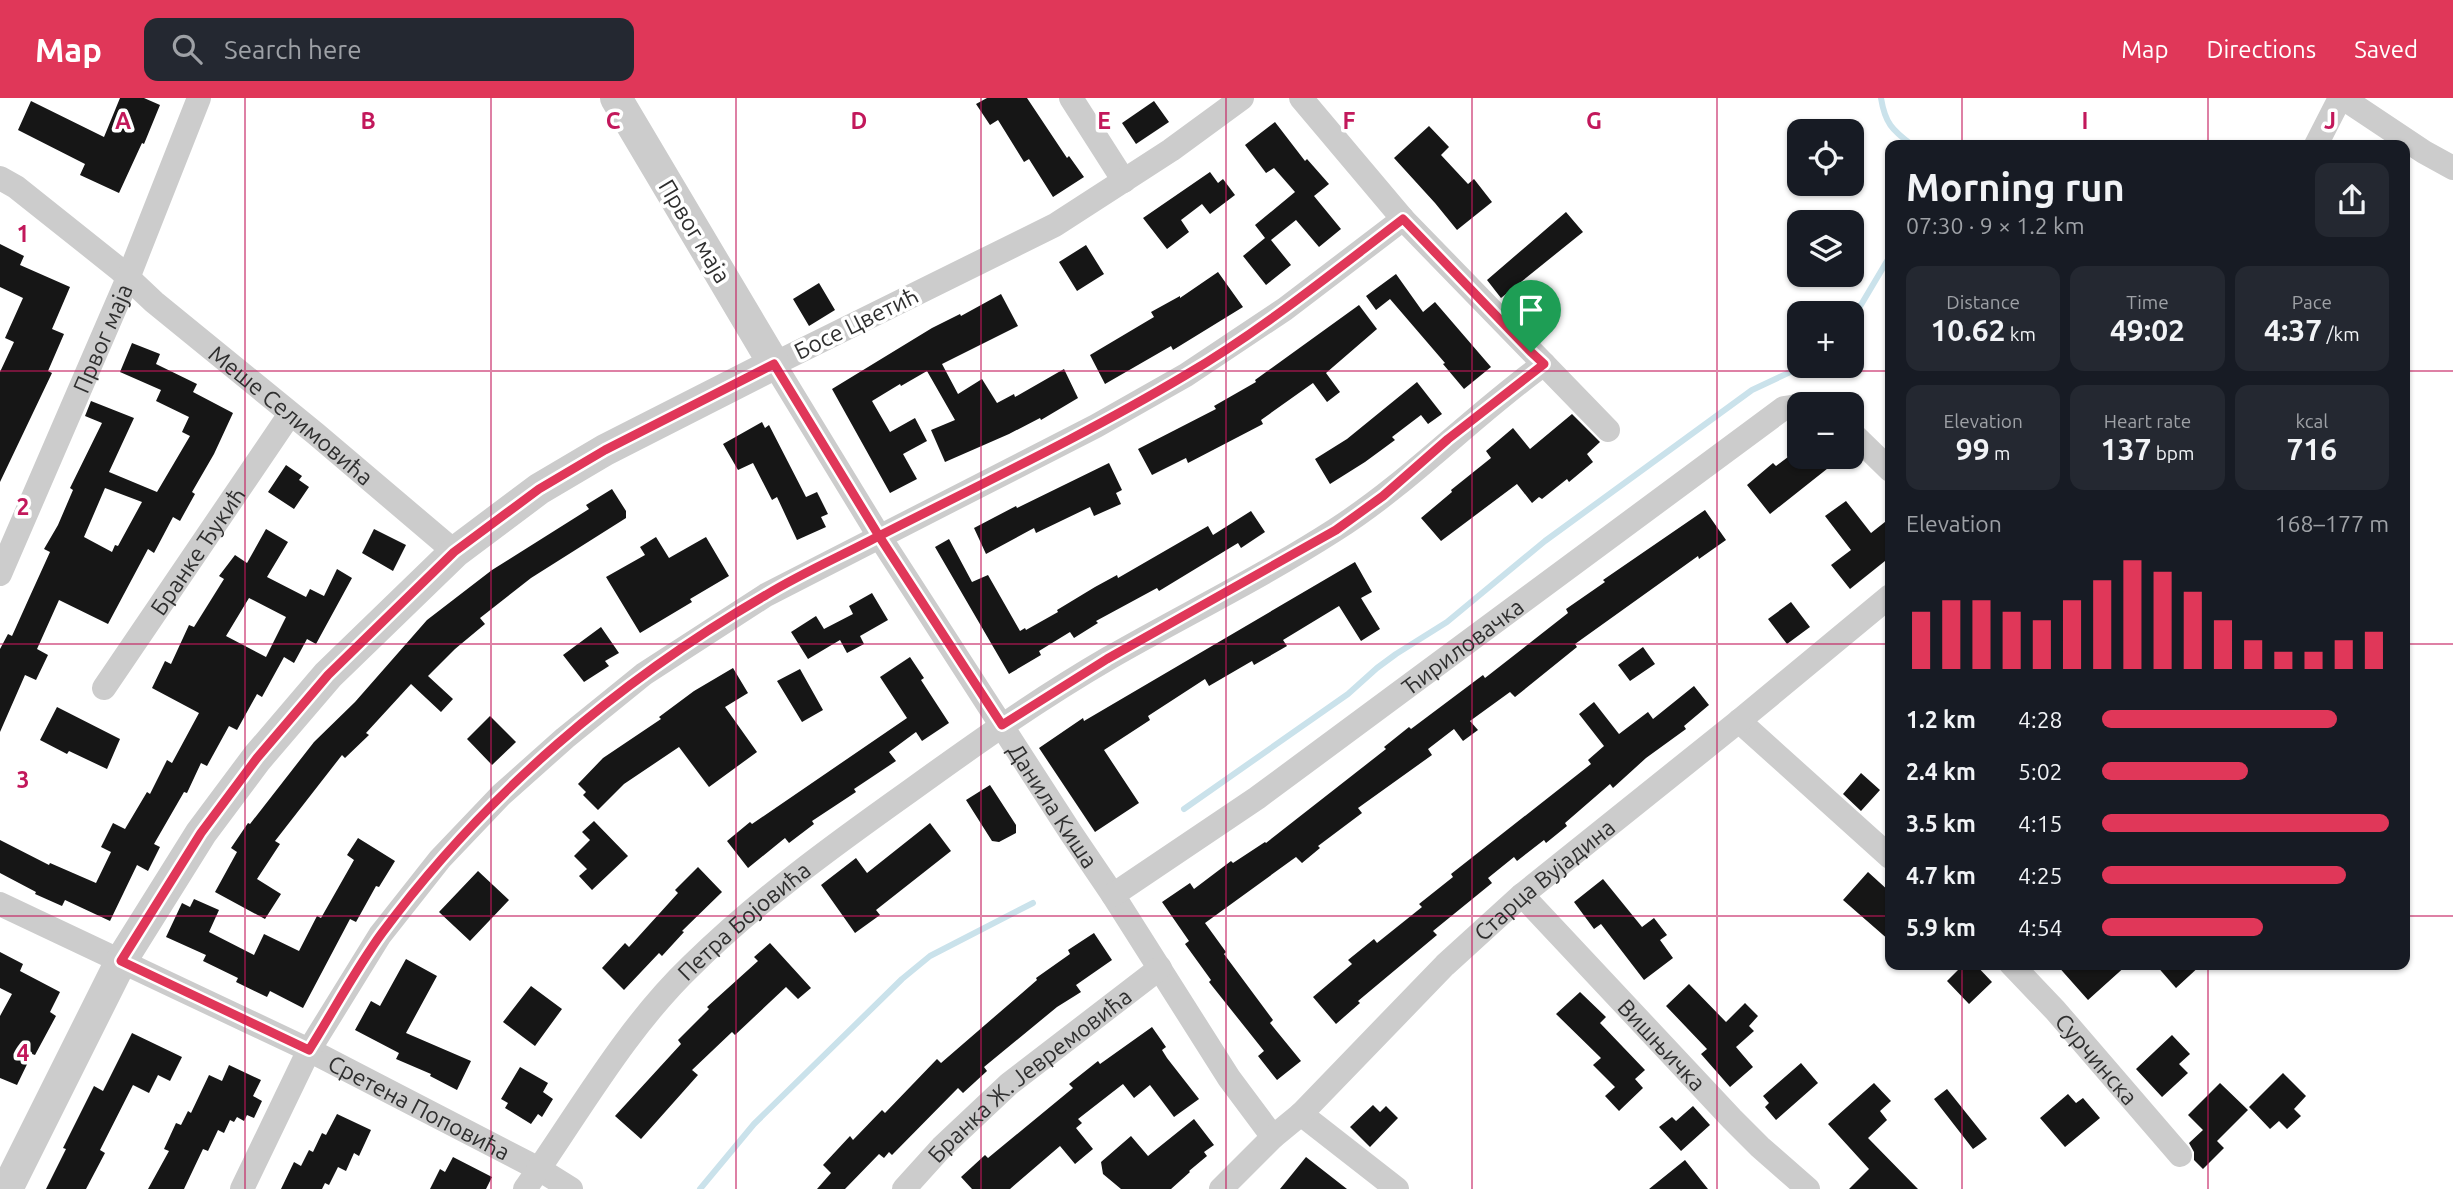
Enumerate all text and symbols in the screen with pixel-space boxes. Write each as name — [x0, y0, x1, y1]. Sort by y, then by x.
search box — [144, 18, 634, 81]
icon: search — [168, 30, 206, 68]
text: Map — [35, 31, 102, 68]
text: Search here — [224, 35, 362, 64]
text: Map — [2121, 36, 2168, 63]
text: Directions — [2206, 36, 2316, 63]
text: Saved — [2354, 36, 2418, 63]
text: A — [115, 108, 131, 133]
text: B — [360, 108, 376, 133]
text: C — [606, 108, 621, 133]
text: D — [851, 108, 867, 133]
text: E — [1097, 108, 1111, 133]
text: F — [1343, 108, 1356, 133]
text: G — [1586, 108, 1602, 133]
text: I — [2082, 108, 2088, 133]
text: J — [2324, 108, 2336, 133]
map controls — [1787, 119, 1864, 469]
button: locate — [1787, 119, 1864, 196]
button: share — [2315, 163, 2389, 237]
text: Morning run — [1906, 166, 2125, 208]
street label: Првог маја — [654, 175, 736, 287]
button: layers — [1787, 210, 1864, 287]
text: 07:30 · 9 × 1.2 km — [1906, 213, 2085, 238]
text: 1 — [17, 221, 29, 246]
street label: Првог маја — [67, 280, 137, 396]
pin — [1501, 280, 1561, 352]
street label: Босе Цветић — [790, 282, 922, 364]
icon: arrive — [1512, 291, 1550, 329]
text: Distance — [1946, 291, 2020, 313]
text: Time — [2126, 291, 2169, 313]
text: Pace — [2292, 291, 2332, 313]
button: + — [1787, 301, 1864, 378]
text: 10.62 — [1930, 313, 2006, 347]
text: 49:02 — [2110, 313, 2185, 347]
text: 4:37 — [2264, 313, 2322, 347]
text: km — [2006, 323, 2036, 345]
text: /km — [2322, 323, 2360, 345]
street label: Меше Селимовића — [205, 340, 378, 490]
button: − — [1787, 392, 1864, 469]
text: Elevation — [1944, 410, 2023, 432]
text: Heart rate — [2104, 410, 2191, 432]
text: kcal — [2295, 410, 2328, 432]
text: 99 — [1956, 432, 1990, 466]
text: 137 — [2101, 432, 2151, 466]
text: 716 — [2286, 432, 2337, 466]
text: m — [1990, 442, 2010, 464]
text: bpm — [2151, 442, 2194, 464]
street label: Бранке Ђукић — [145, 482, 249, 619]
text: 2 — [17, 494, 29, 519]
text: Elevation — [1906, 511, 2002, 536]
text: 168–177 m — [2275, 511, 2389, 536]
street label: Ћириловачка — [1397, 593, 1528, 699]
text: 1.2 km — [1906, 707, 1976, 732]
text: 4:28 — [2018, 707, 2063, 732]
street label: Данила Киша — [1004, 738, 1103, 872]
text: 2.4 km — [1906, 759, 1976, 784]
text: 5:02 — [2018, 759, 2063, 784]
text: 3 — [17, 767, 29, 792]
text: 3.5 km — [1906, 811, 1976, 836]
text: 4:15 — [2018, 811, 2063, 836]
street label: Старца Вујадина — [1469, 814, 1619, 945]
street label: Петра Бојовића — [672, 856, 815, 985]
text: 4.7 km — [1906, 863, 1976, 888]
text: 4:25 — [2018, 863, 2063, 888]
text: 5.9 km — [1906, 915, 1976, 940]
text: 4:54 — [2018, 915, 2063, 940]
street label: Бранка Ж. Јевремовића — [922, 983, 1136, 1167]
street label: Вишњичка — [1613, 994, 1711, 1095]
street label: Сурчинска — [2051, 1008, 2143, 1109]
text: 4 — [17, 1040, 30, 1065]
street label: Сретена Поповића — [324, 1050, 514, 1164]

